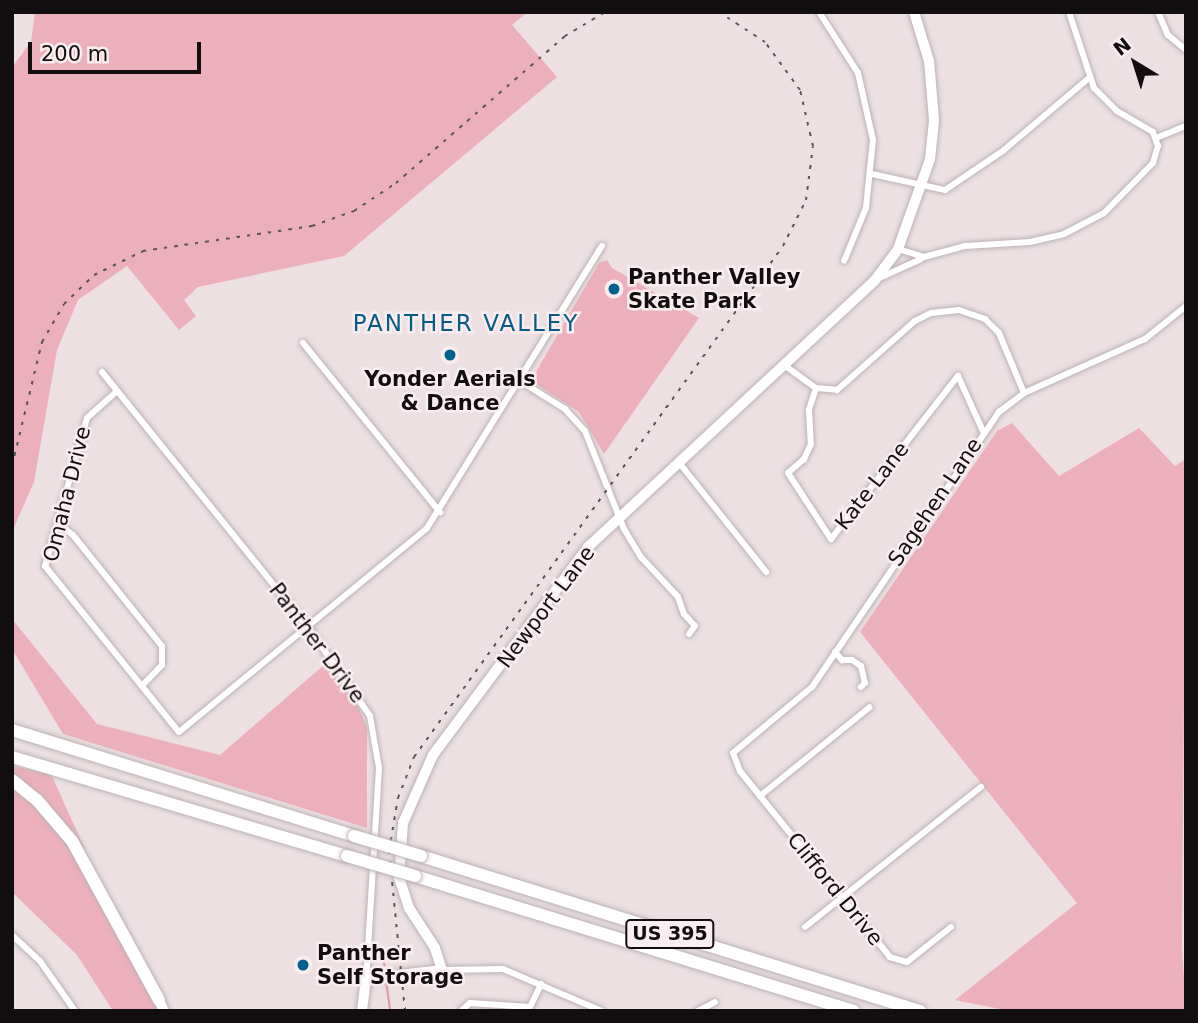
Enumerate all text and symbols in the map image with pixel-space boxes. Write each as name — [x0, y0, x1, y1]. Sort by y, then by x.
scale bar — [32, 28, 205, 72]
north arrow — [1100, 28, 1170, 98]
text: N — [1109, 33, 1135, 60]
text: 200 m — [41, 42, 108, 66]
place label: Panther Valley Skate Park — [628, 264, 800, 314]
marker: Panther Valley Skate Park — [606, 281, 622, 297]
district label: PANTHER VALLEY — [354, 309, 578, 337]
marker: Yonder Aerials & Dance — [442, 347, 458, 363]
place label: Yonder Aerials & Dance — [364, 366, 536, 416]
street label: Omaha Drive — [38, 424, 96, 564]
street label: Sagehen Lane — [883, 433, 987, 571]
street label: Kate Lane — [830, 437, 914, 535]
street label: Newport Lane — [492, 541, 600, 673]
street label: Panther Drive — [264, 578, 370, 708]
street label: Clifford Drive — [782, 827, 888, 951]
road number: US 395 — [624, 918, 716, 950]
place label: Panther Self Storage — [317, 940, 463, 990]
marker: Panther Self Storage — [295, 957, 311, 973]

